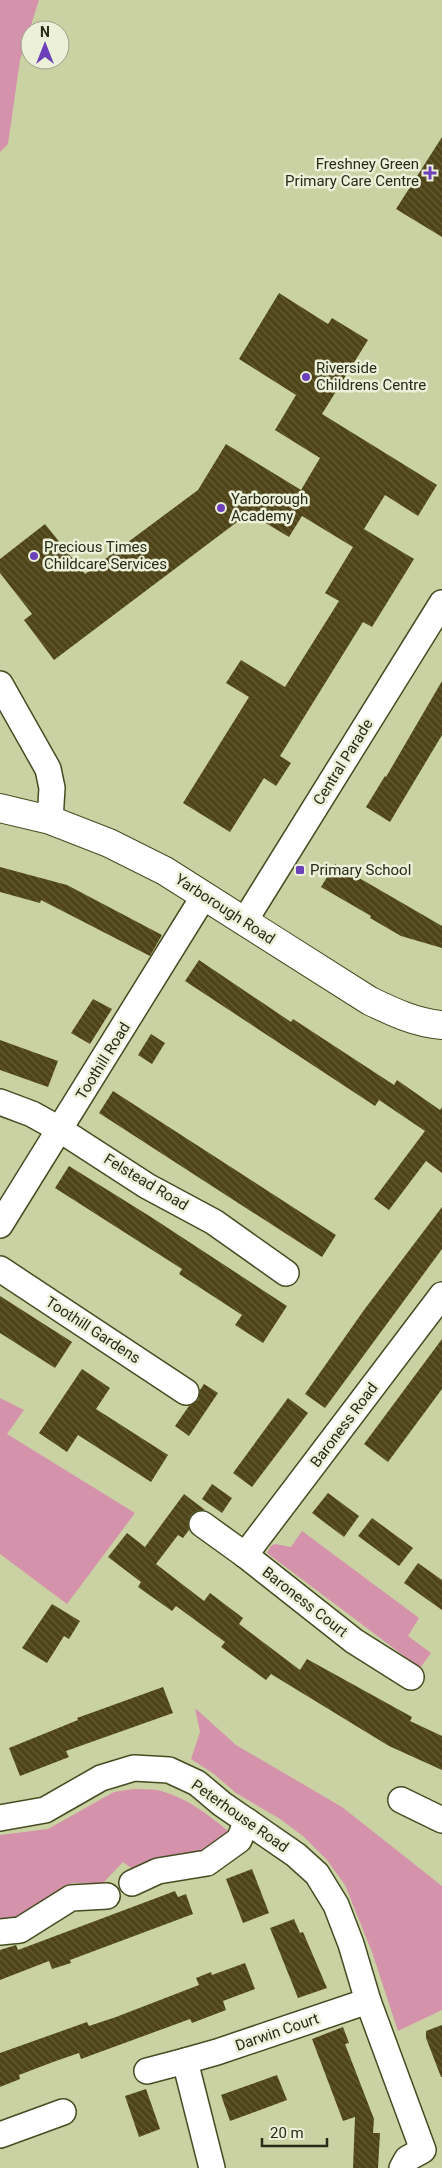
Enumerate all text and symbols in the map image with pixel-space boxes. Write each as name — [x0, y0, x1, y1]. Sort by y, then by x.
north arrow — [20, 20, 70, 70]
text: N — [40, 24, 50, 40]
place label: Freshney Green Primary Care Centre — [285, 155, 419, 190]
marker: Freshney Green Primary Care Centre — [423, 166, 437, 180]
place label: Riverside Childrens Centre — [316, 359, 426, 394]
marker: Riverside Childrens Centre — [300, 371, 312, 383]
place label: Yarborough Academy — [231, 490, 308, 525]
marker: Yarborough Academy — [215, 502, 227, 514]
place label: Precious Times Childcare Services — [44, 538, 167, 573]
marker: Precious Times Childcare Services — [28, 550, 40, 562]
street label: Central Parade — [309, 716, 377, 808]
place label: Primary School — [310, 861, 411, 879]
marker: Primary School — [294, 864, 306, 876]
street label: Yarborough Road — [172, 870, 278, 948]
street label: Toothill Road — [72, 1019, 134, 1103]
street label: Felstead Road — [101, 1150, 191, 1214]
street label: Toothill Gardens — [42, 1293, 144, 1367]
street label: Baroness Road — [306, 1379, 382, 1471]
street label: Baroness Court — [259, 1563, 351, 1641]
street label: Peterhouse Road — [188, 1776, 292, 1856]
street label: Darwin Court — [233, 2009, 321, 2055]
scale bar — [262, 2116, 327, 2148]
text: 20 m — [270, 2124, 304, 2142]

